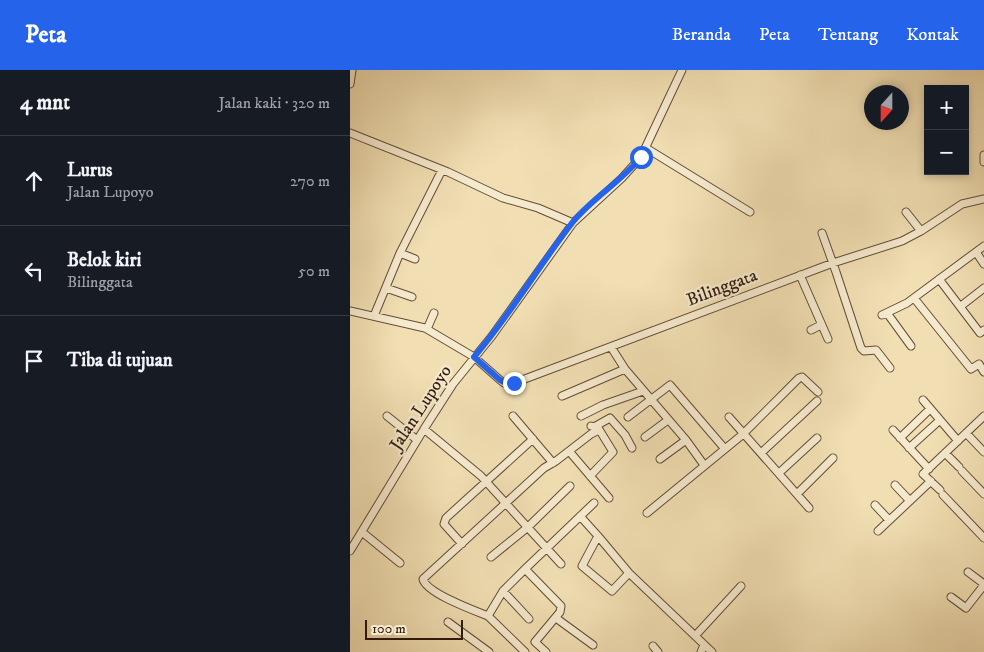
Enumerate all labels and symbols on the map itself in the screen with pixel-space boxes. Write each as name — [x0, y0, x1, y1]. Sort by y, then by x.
north arrow — [864, 85, 909, 130]
route start — [630, 146, 653, 169]
street label: Bilinggata — [684, 264, 761, 312]
street label: Jalan Lupoyo — [384, 361, 457, 457]
route end — [503, 372, 526, 395]
scale bar — [365, 617, 462, 640]

